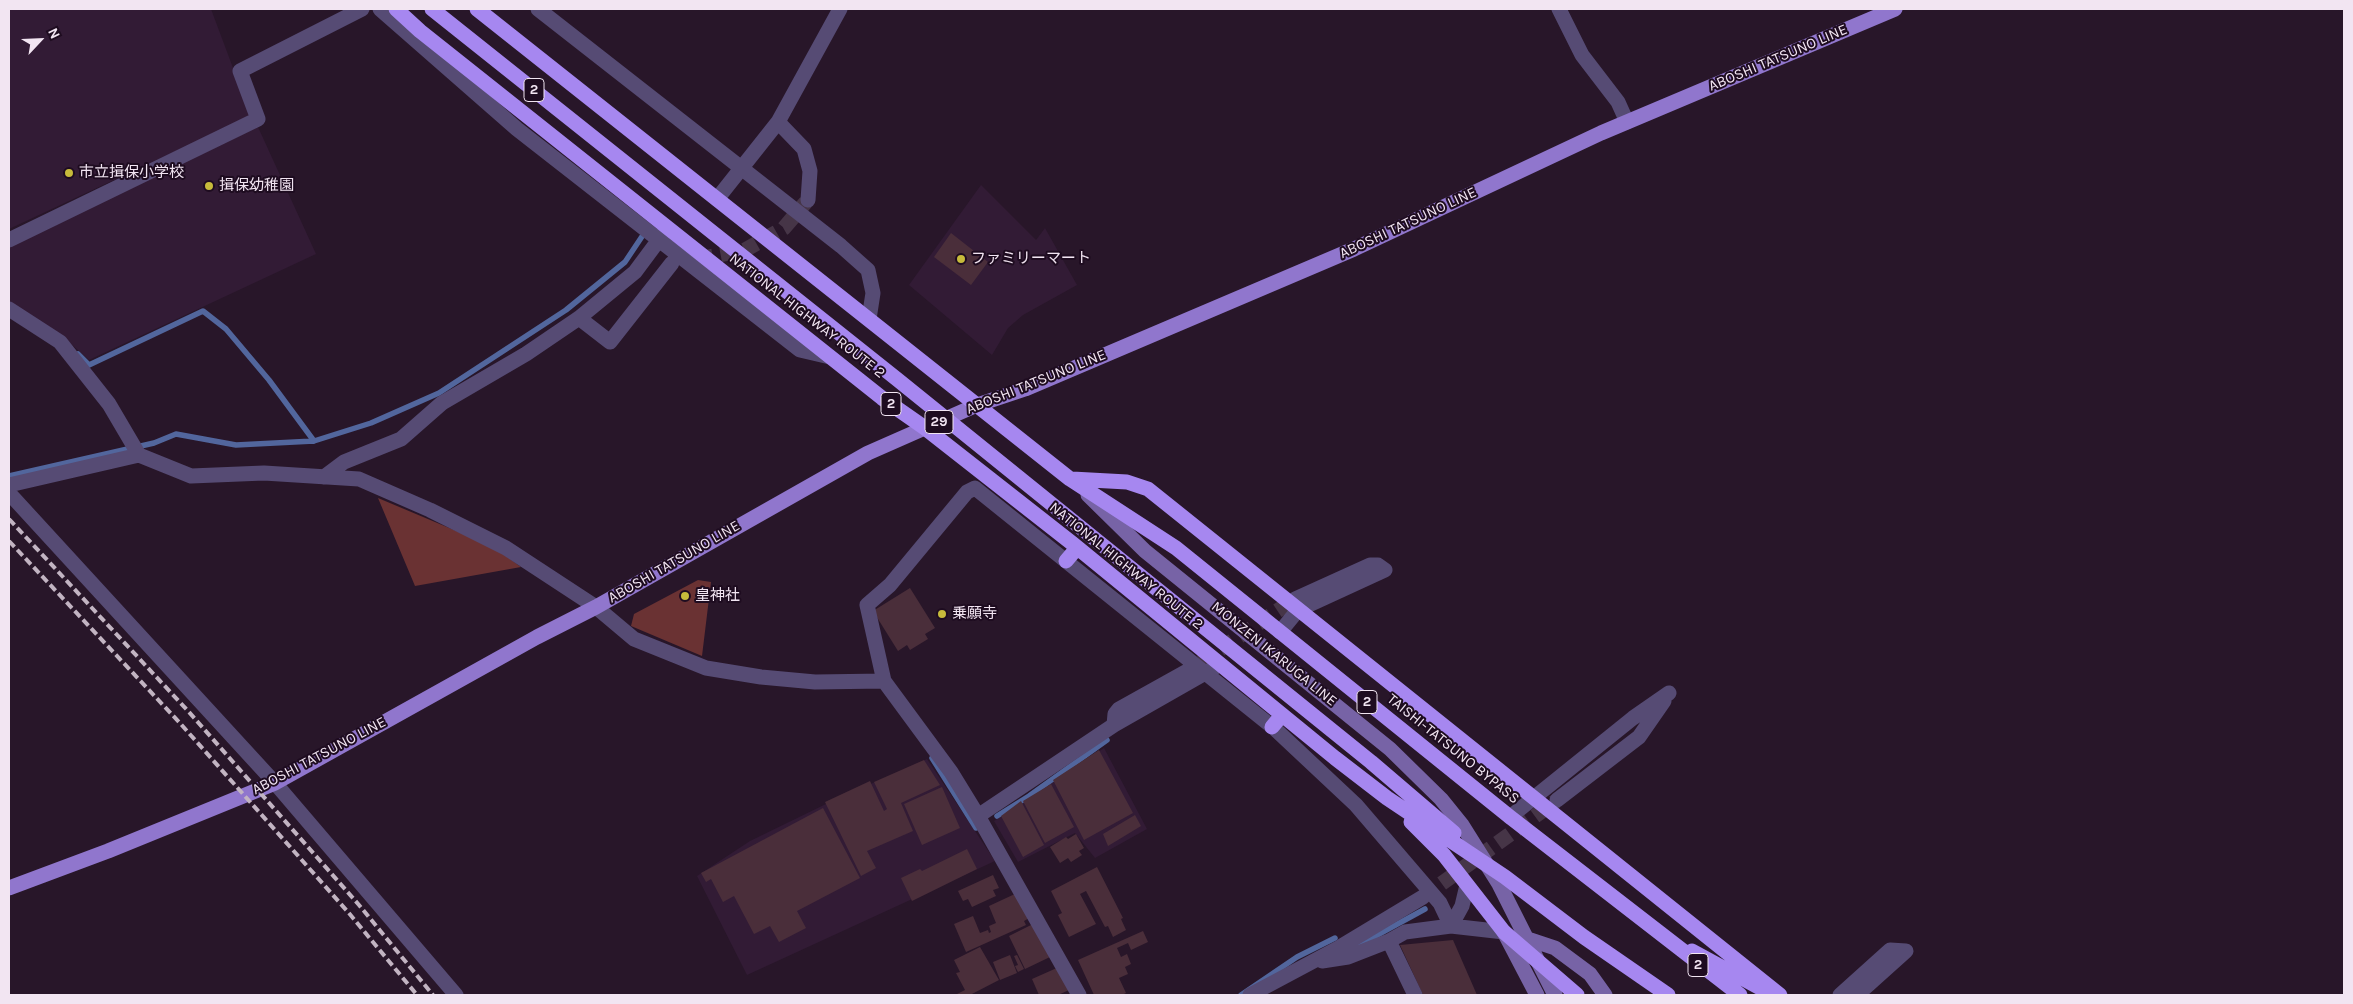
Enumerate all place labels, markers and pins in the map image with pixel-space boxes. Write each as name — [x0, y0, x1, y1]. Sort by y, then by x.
place label: 市立揖保小学校 — [79, 164, 184, 182]
marker: 市立揖保小学校 — [63, 167, 75, 179]
place label: 揖保幼稚園 — [219, 177, 294, 195]
marker: 揖保幼稚園 — [203, 180, 215, 192]
place label: ファミリーマート — [971, 250, 1091, 268]
marker: ファミリーマート — [955, 253, 967, 265]
place label: 皇神社 — [695, 587, 740, 605]
marker: 皇神社 — [679, 590, 691, 602]
place label: 乗願寺 — [952, 605, 997, 623]
marker: 乗願寺 — [936, 608, 948, 620]

